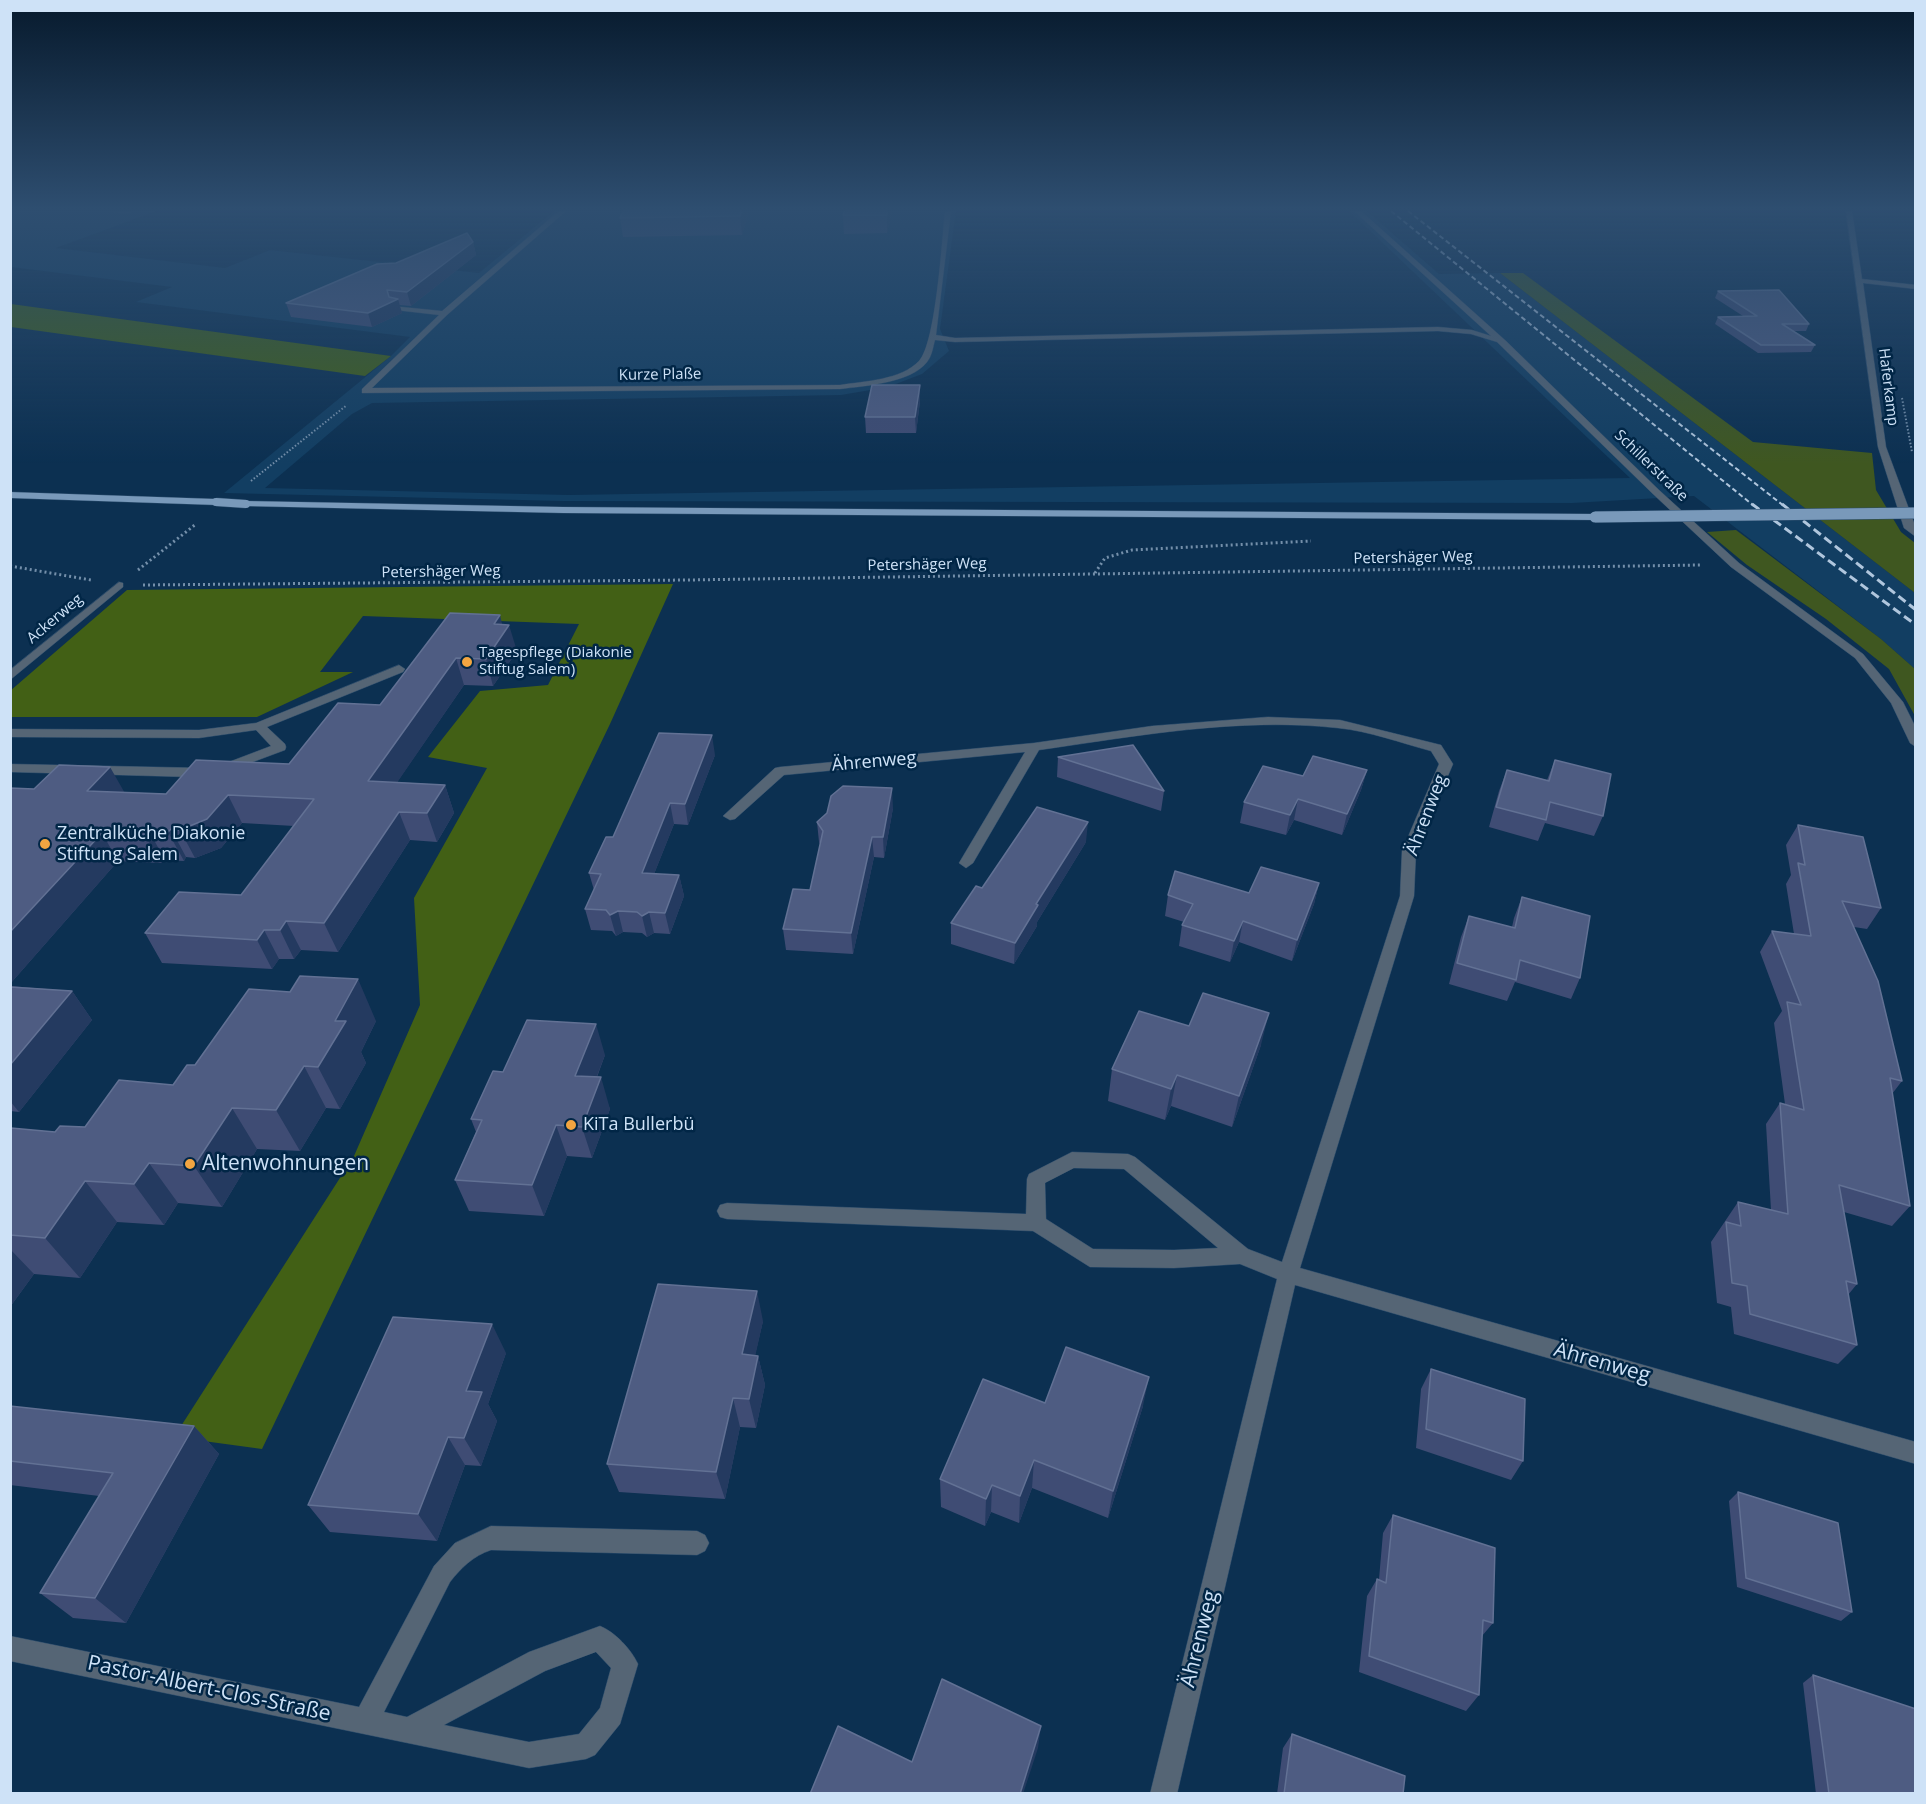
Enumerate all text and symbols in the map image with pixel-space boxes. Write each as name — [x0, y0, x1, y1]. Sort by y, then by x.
street label: Haferkamp — [1874, 347, 1902, 427]
street label: Kurze Plaße — [618, 365, 702, 385]
street label: Schillerstraße — [1610, 426, 1692, 506]
street label: Petershäger Weg — [1353, 548, 1473, 568]
street label: Petershäger Weg — [867, 555, 987, 575]
street label: Petershäger Weg — [381, 562, 501, 582]
street label: Ackerweg — [23, 590, 87, 648]
place label: Tagespflege (Diakonie Stiftug Salem) — [479, 644, 632, 679]
marker: Tagespflege (Diakonie Stiftug Salem) — [460, 655, 474, 669]
street label: Ährenweg — [831, 748, 917, 776]
street label: Ährenweg — [1402, 772, 1452, 858]
place label: Zentralküche Diakonie Stiftung Salem — [57, 823, 245, 866]
marker: Zentralküche Diakonie Stiftung Salem — [38, 837, 52, 851]
place label: KiTa Bullerbü — [583, 1114, 694, 1136]
marker: KiTa Bullerbü — [564, 1118, 578, 1132]
place label: Altenwohnungen — [202, 1151, 369, 1177]
marker: Altenwohnungen — [183, 1157, 197, 1171]
street label: Ährenweg — [1551, 1337, 1653, 1389]
street label: Ährenweg — [1176, 1588, 1224, 1690]
street label: Pastor-Albert-Clos-Straße — [85, 1651, 333, 1727]

